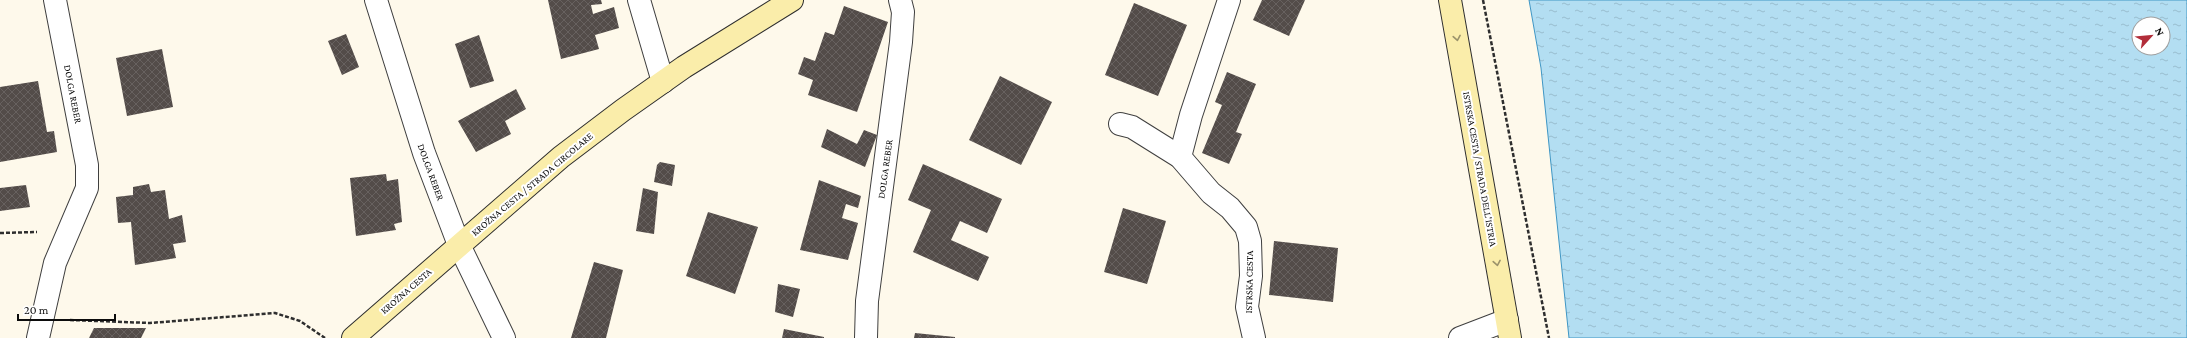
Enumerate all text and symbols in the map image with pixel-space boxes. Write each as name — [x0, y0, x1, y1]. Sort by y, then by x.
north arrow — [2131, 16, 2171, 56]
text: N — [2153, 25, 2167, 38]
one-way arrow — [1452, 35, 1461, 42]
street label: DOLGA REBER — [62, 64, 84, 125]
street label: ISTRSKA CESTA / STRADA DELL'ISTRIA — [1461, 91, 1499, 248]
street label: KROŽNA CESTA / STRADA CIRCOLARE — [469, 130, 595, 238]
street label: DOLGA REBER — [875, 138, 895, 199]
street label: DOLGA REBER — [416, 142, 447, 202]
street label: ISTRSKA CESTA — [1243, 250, 1255, 314]
one-way arrow — [1492, 260, 1500, 266]
street label: KROŽNA CESTA — [378, 266, 434, 316]
scale bar — [18, 296, 115, 322]
text: 20 m — [24, 303, 49, 317]

